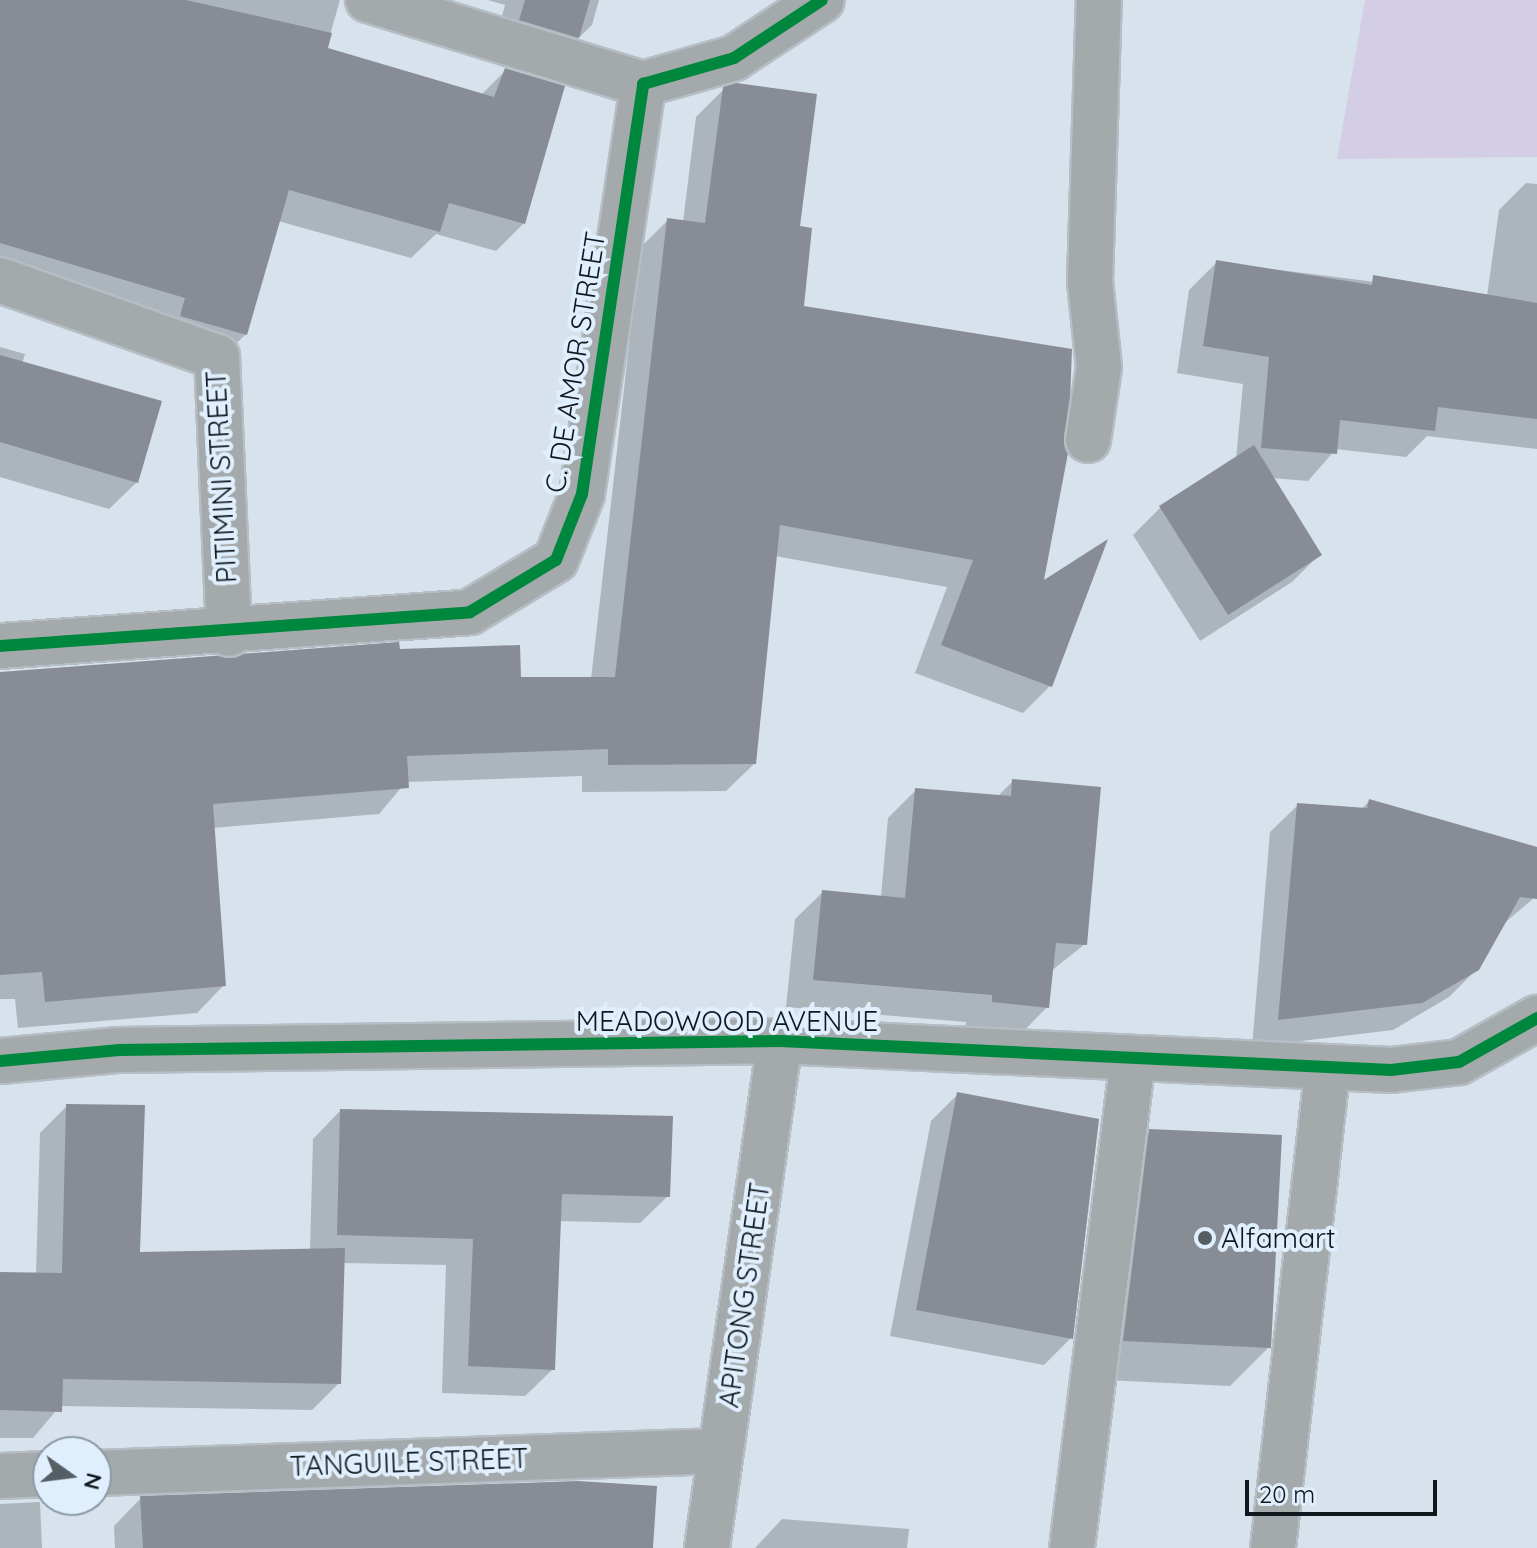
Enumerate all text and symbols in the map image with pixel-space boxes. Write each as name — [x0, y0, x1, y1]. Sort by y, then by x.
street label: C. DE AMOR STREET — [538, 229, 612, 495]
street label: PITIMINI STREET — [199, 370, 243, 584]
street label: MEADOWOOD AVENUE — [576, 1004, 878, 1038]
street label: APITONG STREET — [712, 1180, 776, 1410]
place label: Alfamart — [1221, 1221, 1335, 1255]
marker: Alfamart — [1196, 1229, 1214, 1247]
north arrow — [32, 1436, 112, 1516]
street label: TANGUILE STREET — [289, 1441, 529, 1483]
scale bar — [1249, 1464, 1441, 1514]
text: N — [78, 1470, 109, 1493]
text: 20 m — [1259, 1479, 1315, 1509]

